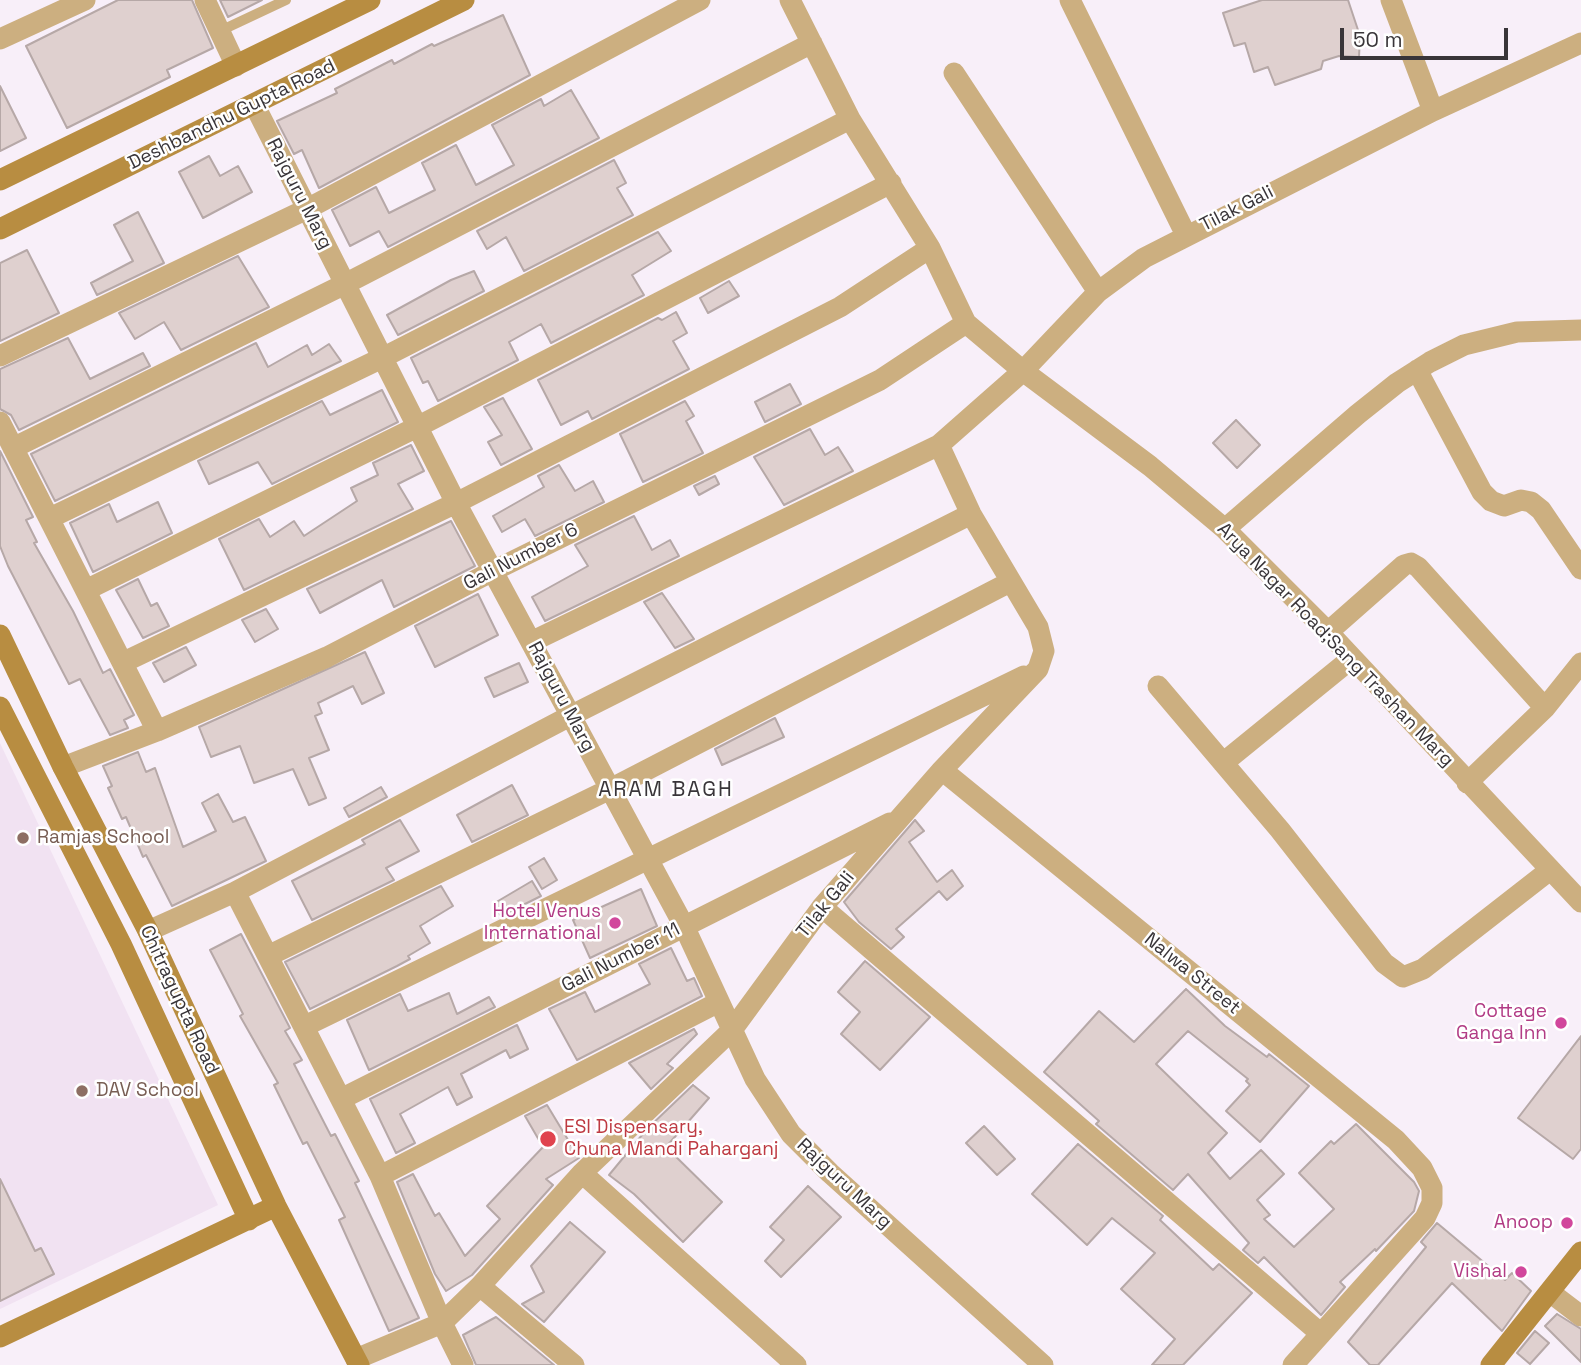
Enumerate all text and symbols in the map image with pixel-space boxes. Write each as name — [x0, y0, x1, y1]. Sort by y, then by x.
scale bar — [1343, 14, 1511, 58]
text: 50 m — [1353, 26, 1403, 53]
street label: Deshbandhu Gupta Road — [125, 55, 339, 175]
street label: Rajguru Marg — [261, 135, 337, 253]
street label: Tilak Gali — [1197, 181, 1277, 237]
street label: Gali Number 6 — [460, 518, 582, 596]
street label: Arya Nagar Road;Sang Trashan Marg — [1212, 518, 1458, 772]
street label: Rajguru Marg — [522, 638, 600, 756]
district label: ARAM BAGH — [599, 777, 733, 803]
place label: Ramjas School — [37, 827, 169, 849]
marker: Ramjas School — [15, 830, 31, 846]
street label: Tilak Gali — [792, 867, 860, 943]
place label: Hotel Venus International — [484, 901, 601, 945]
marker: Hotel Venus International — [607, 915, 623, 931]
street label: Gali Number 11 — [558, 918, 684, 998]
street label: Chitragupta Road — [135, 922, 223, 1078]
street label: Nalwa Street — [1139, 928, 1245, 1020]
place label: Cottage Ganga Inn — [1456, 1001, 1547, 1045]
marker: Cottage Ganga Inn — [1553, 1015, 1569, 1031]
place label: DAV School — [96, 1080, 199, 1102]
marker: DAV School — [74, 1083, 90, 1099]
place label: ESI Dispensary, Chuna Mandi Paharganj — [564, 1117, 779, 1161]
marker: ESI Dispensary, Chuna Mandi Paharganj — [538, 1129, 558, 1149]
street label: Rajguru Marg — [792, 1134, 896, 1234]
place label: Anoop — [1494, 1212, 1553, 1234]
marker: Anoop — [1559, 1215, 1575, 1231]
place label: Vishal — [1453, 1261, 1507, 1283]
marker: Vishal — [1513, 1264, 1529, 1280]

